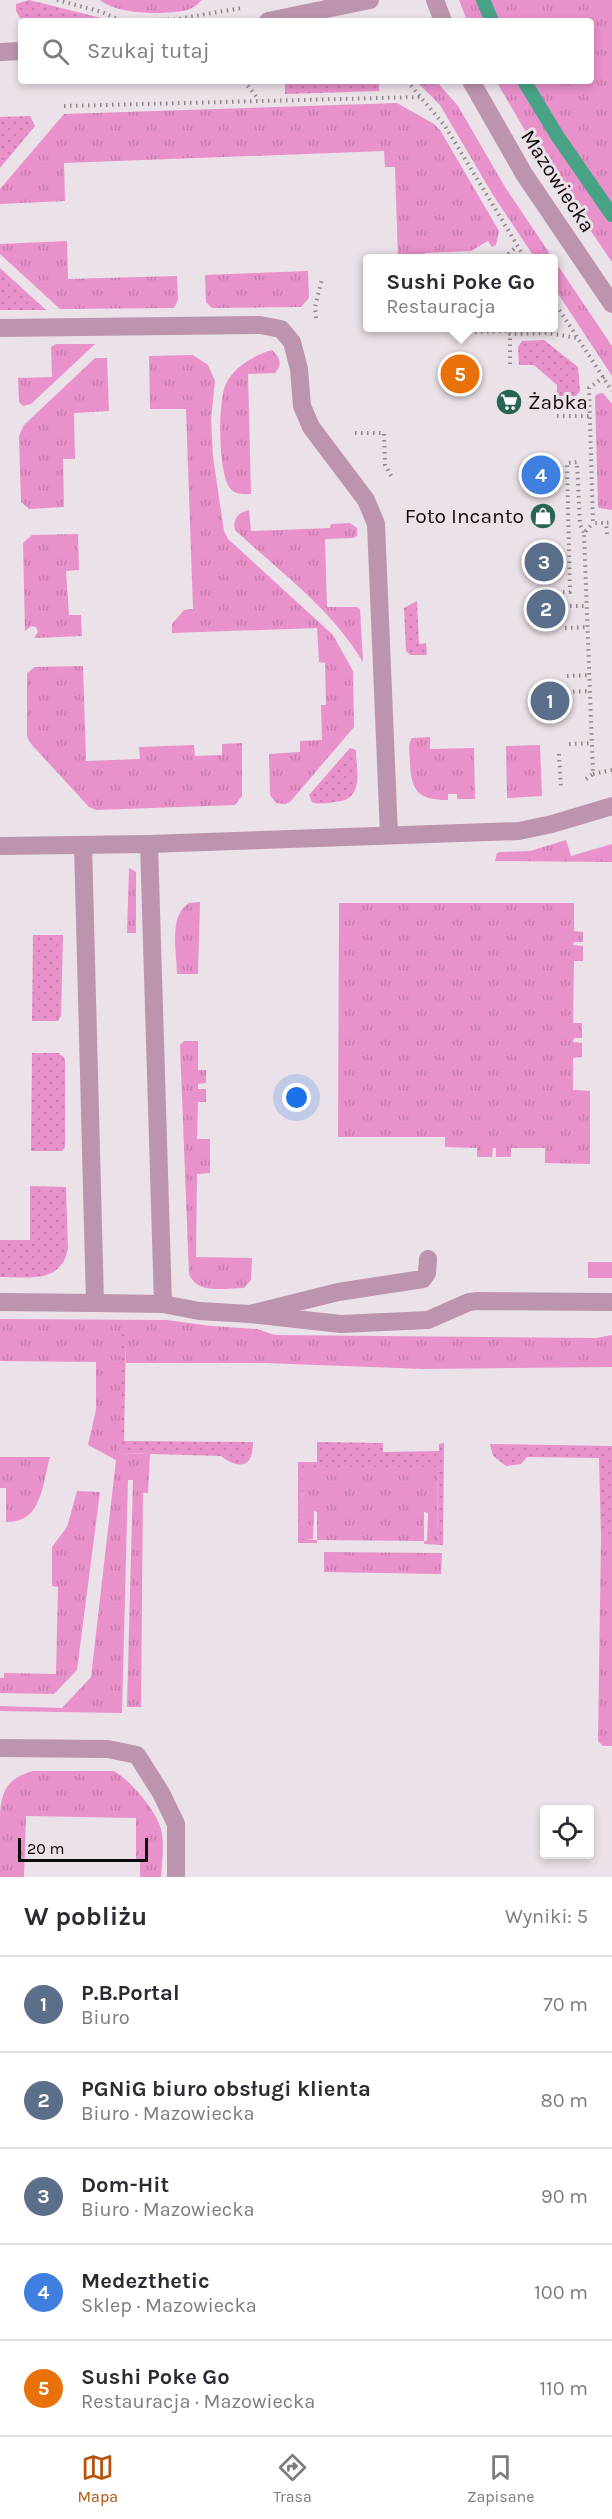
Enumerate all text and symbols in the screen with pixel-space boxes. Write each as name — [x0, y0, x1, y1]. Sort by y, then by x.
search box — [18, 18, 594, 84]
icon: search — [39, 35, 72, 68]
text: Szukaj tutaj — [87, 38, 210, 64]
street label: Mazowiecka — [516, 125, 600, 237]
popup — [363, 254, 558, 332]
text: Sushi Poke Go — [386, 269, 535, 295]
text: Restauracja — [386, 295, 496, 318]
pin: 5 — [440, 352, 480, 397]
supermarket icon: Żabka — [494, 387, 524, 417]
place label: Żabka — [528, 390, 588, 414]
pin: 4 — [522, 452, 560, 498]
shop icon: Foto Incanto — [528, 501, 558, 531]
place label: Foto Incanto — [405, 504, 524, 528]
pin: 3 — [524, 540, 564, 584]
pin: 2 — [526, 586, 566, 632]
pin: 1 — [530, 678, 570, 724]
your location — [282, 1083, 311, 1112]
map controls — [540, 1805, 594, 1859]
button: locate — [540, 1805, 594, 1859]
scale bar — [18, 1835, 148, 1862]
text: 20 m — [27, 1839, 65, 1858]
text: W pobliżu — [24, 1901, 147, 1932]
text: Wyniki: 5 — [505, 1905, 588, 1928]
text: P.B.Portal — [81, 1980, 180, 2006]
text: 1 — [40, 1993, 47, 2016]
text: 70 m — [543, 1993, 588, 2016]
text: Biuro — [81, 2006, 130, 2029]
text: PGNiG biuro obsługi klienta — [81, 2076, 371, 2102]
text: 2 — [37, 2089, 50, 2112]
text: 80 m — [540, 2089, 588, 2112]
text: Biuro · Mazowiecka — [81, 2102, 254, 2125]
text: Dom-Hit — [81, 2172, 169, 2198]
text: 3 — [37, 2185, 50, 2208]
text: 90 m — [541, 2185, 588, 2208]
text: Biuro · Mazowiecka — [81, 2198, 254, 2221]
text: Medezthetic — [81, 2268, 210, 2294]
text: 4 — [38, 2281, 49, 2304]
text: 100 m — [534, 2281, 588, 2304]
text: Sklep · Mazowiecka — [81, 2294, 257, 2317]
text: Sushi Poke Go — [81, 2364, 230, 2390]
text: 5 — [38, 2377, 49, 2400]
text: 110 m — [539, 2377, 588, 2400]
text: Restauracja · Mazowiecka — [81, 2390, 315, 2413]
tab: Mapa — [78, 2451, 118, 2506]
tab: Trasa — [273, 2451, 312, 2506]
tab: Zapisane — [467, 2451, 534, 2506]

